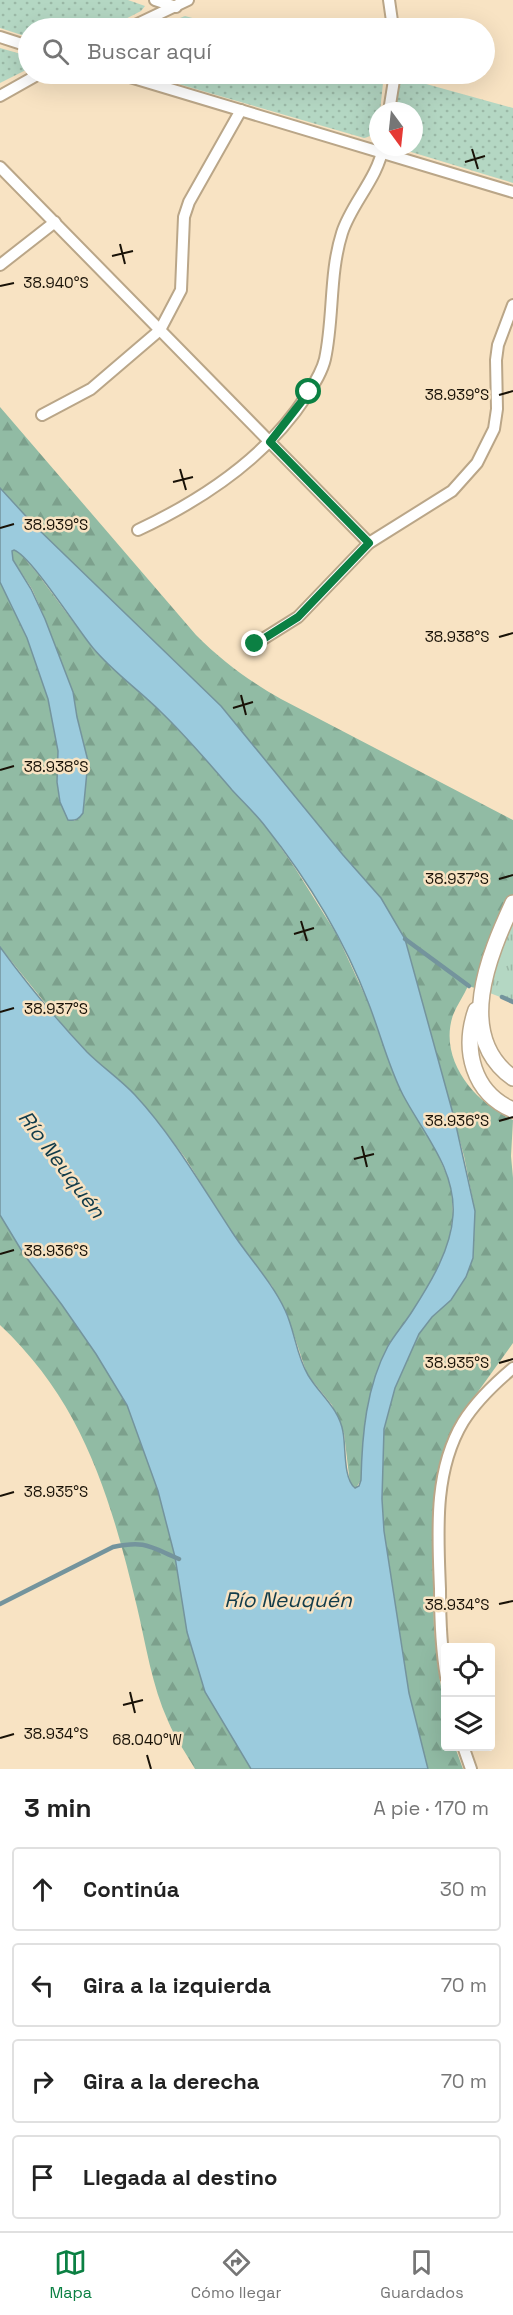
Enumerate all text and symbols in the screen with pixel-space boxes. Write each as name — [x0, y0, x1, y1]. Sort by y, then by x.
search box — [18, 18, 495, 84]
icon: search — [39, 35, 72, 68]
text: Buscar aquí — [87, 37, 212, 65]
north arrow — [369, 102, 423, 156]
text: 38.940°S — [23, 273, 89, 292]
route start — [295, 378, 321, 404]
text: 38.939°S — [425, 385, 489, 404]
text: 38.939°S — [24, 515, 88, 534]
text: 38.938°S — [425, 627, 489, 646]
route end — [241, 630, 267, 656]
text: 38.938°S — [24, 757, 88, 776]
text: 38.937°S — [425, 869, 489, 888]
text: 38.937°S — [24, 999, 88, 1018]
water label: Río Neuquén — [13, 1105, 112, 1224]
text: 38.936°S — [425, 1111, 489, 1130]
text: 38.936°S — [24, 1241, 88, 1260]
text: 38.935°S — [425, 1353, 489, 1372]
text: 38.935°S — [24, 1482, 88, 1501]
water label: Río Neuquén — [224, 1586, 353, 1613]
text: 38.934°S — [425, 1595, 489, 1614]
map controls — [441, 1643, 495, 1751]
button: locate — [441, 1643, 495, 1697]
button: layers — [441, 1697, 495, 1751]
text: 38.934°S — [24, 1724, 88, 1743]
text: 68.040°W — [112, 1730, 182, 1749]
text: 3 min — [24, 1791, 92, 1825]
text: A pie · 170 m — [373, 1795, 489, 1821]
icon: ahead — [26, 1873, 59, 1906]
text: Continúa — [83, 1875, 179, 1903]
text: 30 m — [440, 1876, 487, 1902]
icon: left — [26, 1969, 59, 2002]
text: Gira a la izquierda — [83, 1971, 271, 1999]
text: 70 m — [441, 1972, 487, 1998]
icon: right — [26, 2065, 59, 2098]
text: Gira a la derecha — [83, 2067, 260, 2095]
text: 70 m — [441, 2068, 487, 2094]
icon: arrive — [26, 2161, 59, 2194]
text: Llegada al destino — [83, 2163, 277, 2191]
tab: Mapa — [49, 2246, 92, 2303]
tab: Cómo llegar — [191, 2246, 282, 2303]
tab: Guardados — [380, 2246, 464, 2303]

